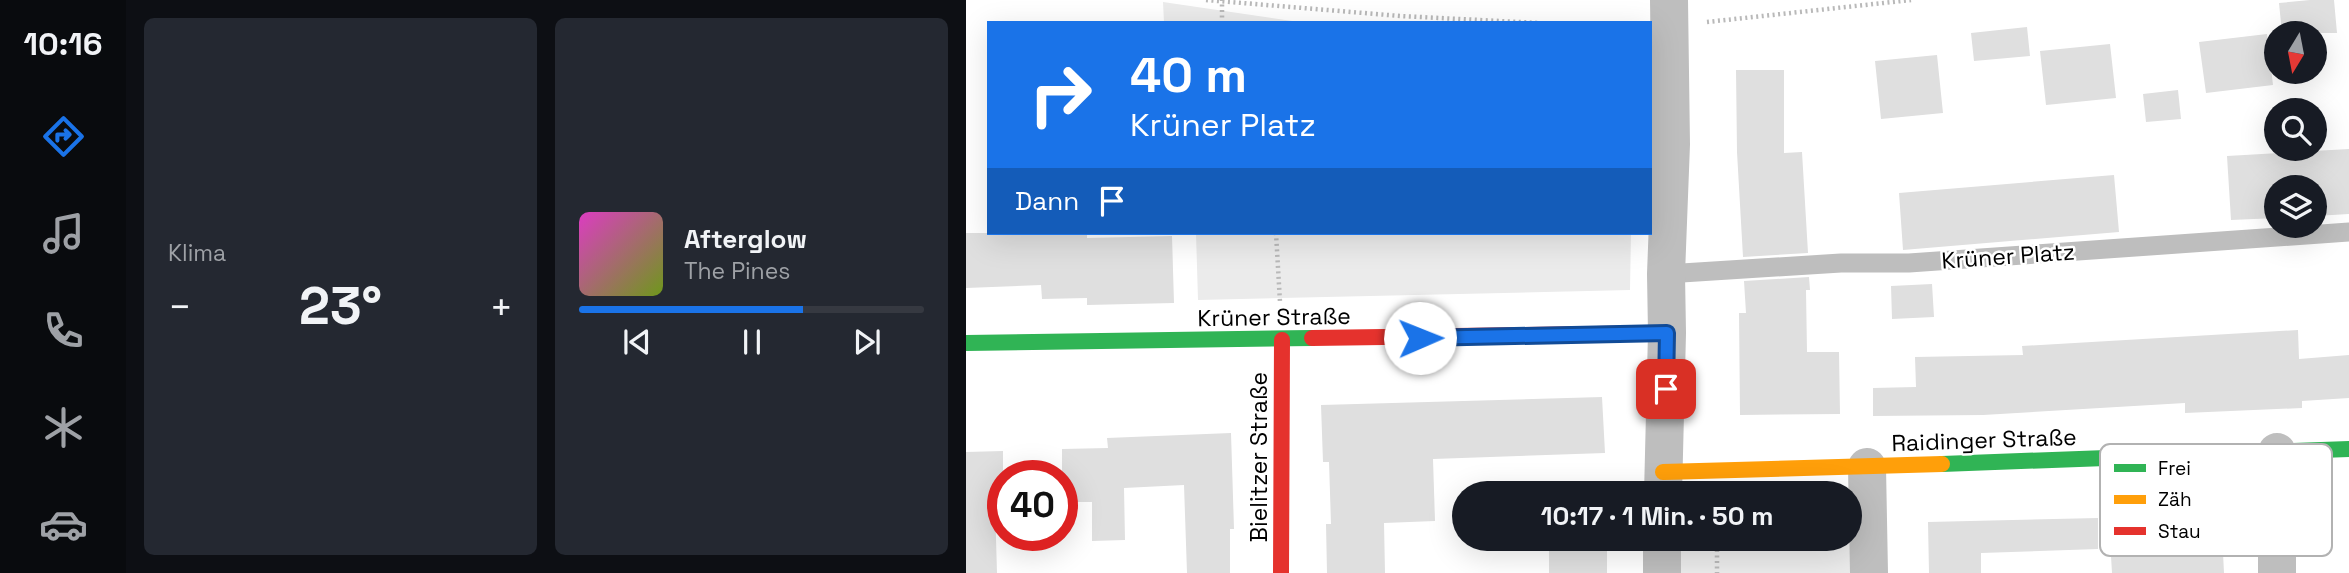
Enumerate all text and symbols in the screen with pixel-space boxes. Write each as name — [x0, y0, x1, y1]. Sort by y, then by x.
north arrow — [2264, 21, 2328, 84]
map controls — [2264, 21, 2327, 238]
text: 10:16 — [24, 24, 102, 64]
text: 40 m — [1130, 44, 1247, 106]
icon: right — [1015, 49, 1106, 140]
button: search — [2264, 98, 2327, 161]
text: Krüner Platz — [1130, 105, 1316, 145]
icon: directions — [39, 112, 88, 161]
button: layers — [2264, 175, 2327, 238]
icon: arrive — [1093, 182, 1131, 220]
text: Dann — [1015, 184, 1079, 218]
icon: music — [39, 209, 88, 258]
text: Afterglow — [684, 222, 807, 256]
street label: Krüner Platz — [1940, 236, 2076, 276]
text: Klima — [168, 238, 226, 268]
text: The Pines — [684, 256, 790, 286]
text: 23° — [299, 273, 382, 339]
text: − — [168, 283, 192, 331]
text: + — [489, 283, 513, 331]
street label: Krüner Straße — [1197, 301, 1351, 333]
position arrow — [1383, 301, 1457, 375]
icon: phone — [39, 306, 88, 355]
icon: previous — [618, 323, 656, 361]
icon: pause — [733, 323, 771, 361]
icon: next — [848, 323, 886, 361]
pin — [1636, 359, 1696, 419]
icon: arrive — [1647, 370, 1685, 408]
street label: Bielitzer Straße — [1244, 372, 1274, 542]
icon: climate — [39, 403, 88, 452]
street label: Raidinger Straße — [1891, 422, 2077, 458]
legend — [2100, 444, 2332, 556]
text: Frei — [2158, 456, 2191, 481]
speed limit sign: 40 — [987, 460, 1078, 551]
text: Zäh — [2158, 487, 2192, 512]
text: 10:17 · 1 Min. · 50 m — [1541, 499, 1773, 533]
icon: car — [39, 500, 88, 549]
text: Stau — [2158, 519, 2201, 544]

